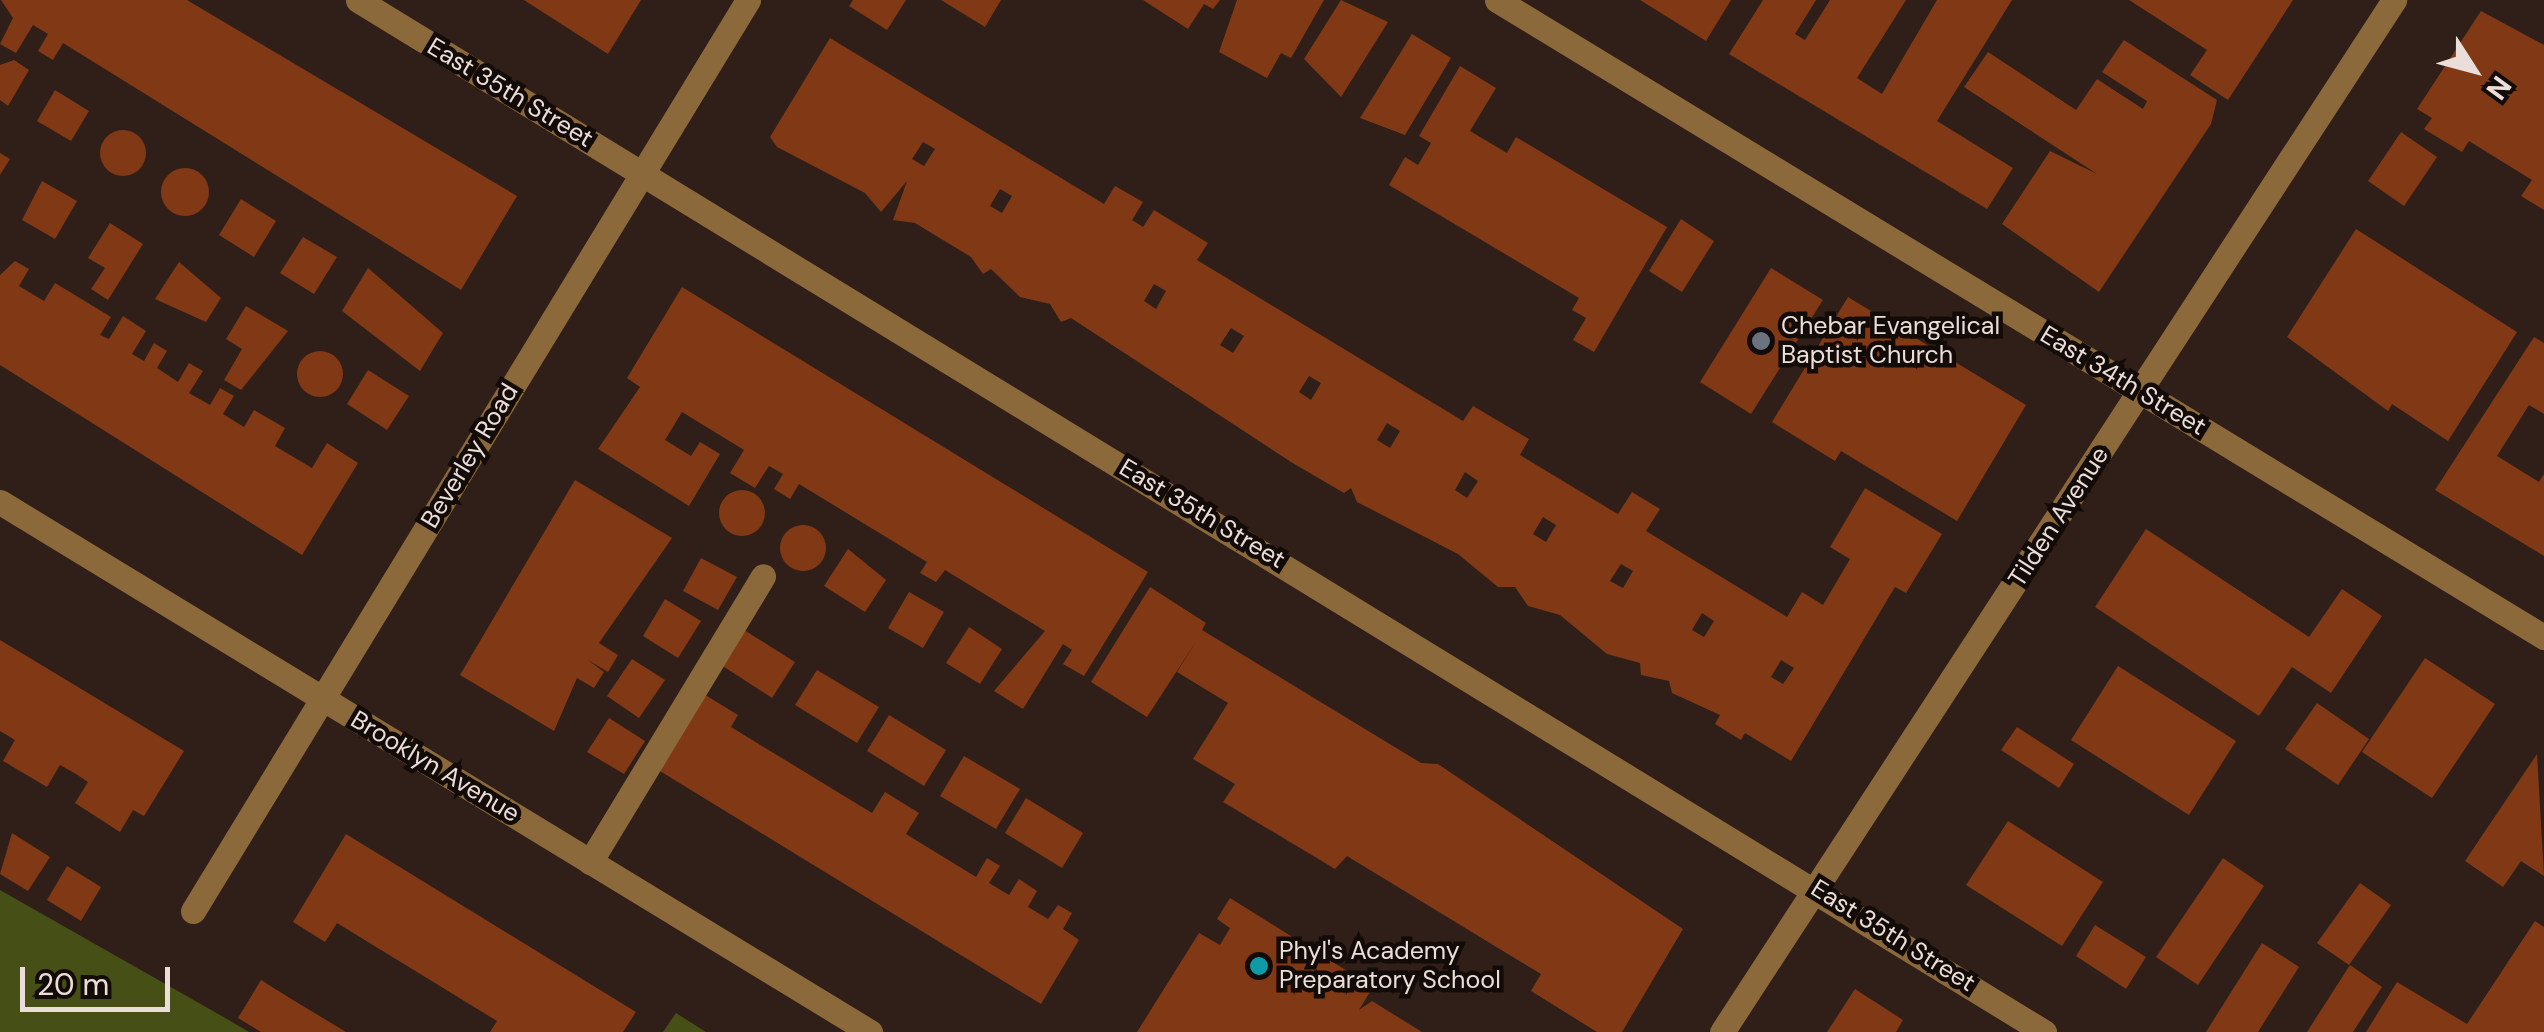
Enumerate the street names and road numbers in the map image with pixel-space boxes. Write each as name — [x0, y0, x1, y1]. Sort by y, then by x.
street label: East 35th Street — [422, 32, 598, 154]
street label: East 34th Street — [2035, 320, 2211, 442]
street label: Beverley Road — [415, 379, 525, 533]
street label: Tilden Avenue — [2002, 441, 2116, 593]
street label: East 35th Street — [1114, 453, 1290, 575]
street label: Brooklyn Avenue — [345, 705, 525, 829]
street label: East 35th Street — [1805, 874, 1981, 998]

